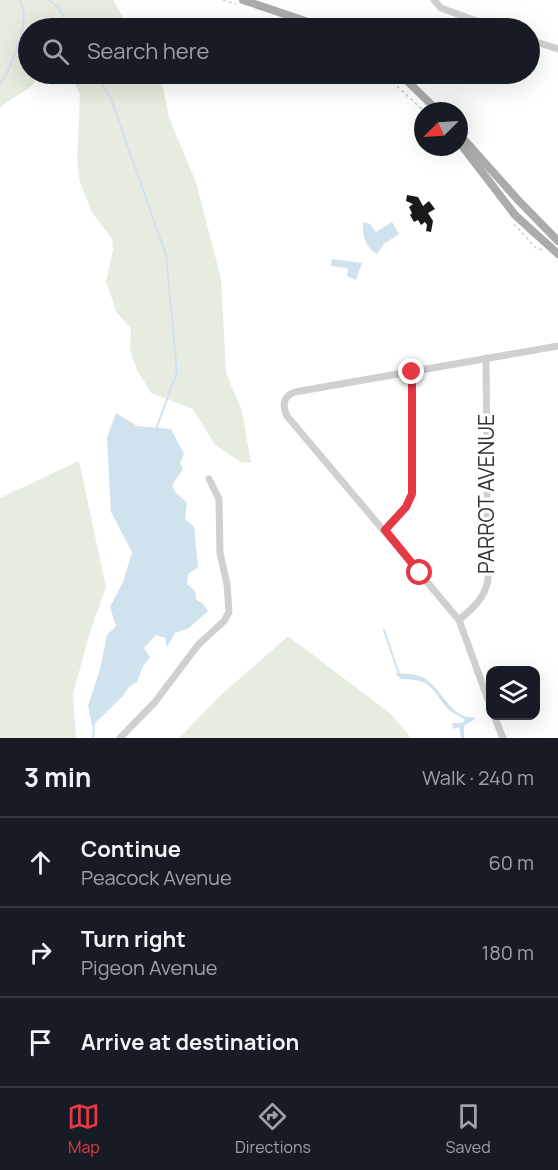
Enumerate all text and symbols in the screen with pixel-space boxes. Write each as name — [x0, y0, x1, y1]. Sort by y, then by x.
search box — [18, 18, 540, 84]
icon: search — [39, 35, 72, 68]
text: Search here — [87, 36, 209, 66]
north arrow — [414, 102, 468, 156]
route end — [398, 358, 424, 384]
street label: PARROT AVENUE — [472, 414, 500, 574]
route start — [406, 559, 432, 585]
map controls — [486, 666, 540, 720]
button: layers — [486, 666, 540, 720]
text: 3 min — [24, 759, 91, 795]
text: Walk · 240 m — [422, 764, 534, 791]
text: Continue — [81, 834, 181, 864]
icon: ahead — [24, 846, 57, 879]
text: 60 m — [488, 849, 534, 876]
text: Peacock Avenue — [81, 864, 232, 891]
text: Turn right — [81, 924, 186, 954]
icon: right — [24, 936, 57, 969]
text: 180 m — [481, 939, 534, 966]
text: Pigeon Avenue — [81, 954, 217, 981]
icon: arrive — [24, 1026, 57, 1059]
text: Arrive at destination — [81, 1027, 299, 1057]
tab: Map — [67, 1100, 100, 1158]
tab: Directions — [235, 1100, 311, 1158]
tab: Saved — [446, 1100, 491, 1158]

